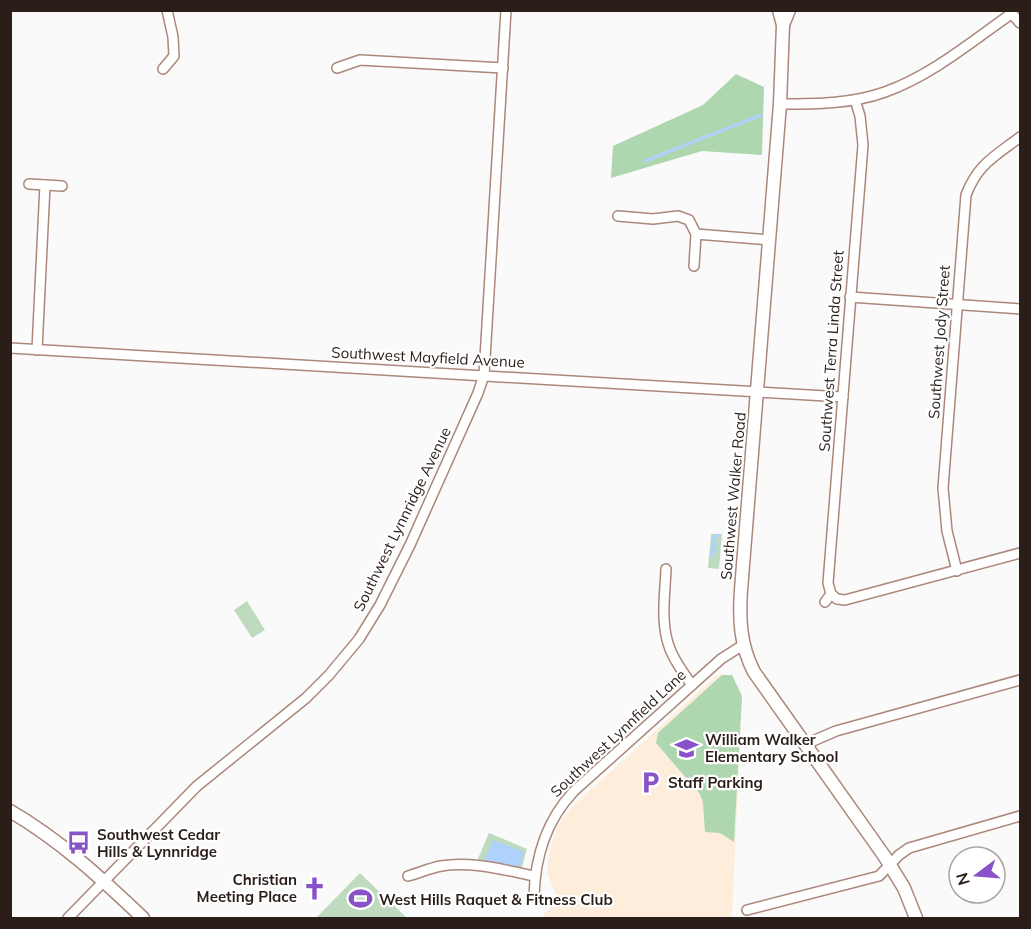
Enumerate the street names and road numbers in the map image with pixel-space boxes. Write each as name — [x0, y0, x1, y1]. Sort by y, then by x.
street label: Southwest Terra Linda Street — [814, 250, 848, 452]
street label: Southwest Jody Street — [924, 265, 954, 419]
street label: Southwest Mayfield Avenue — [331, 342, 525, 372]
street label: Southwest Walker Road — [716, 411, 750, 581]
street label: Southwest Lynnridge Avenue — [349, 424, 455, 614]
street label: Southwest Lynnfield Lane — [546, 665, 690, 801]

